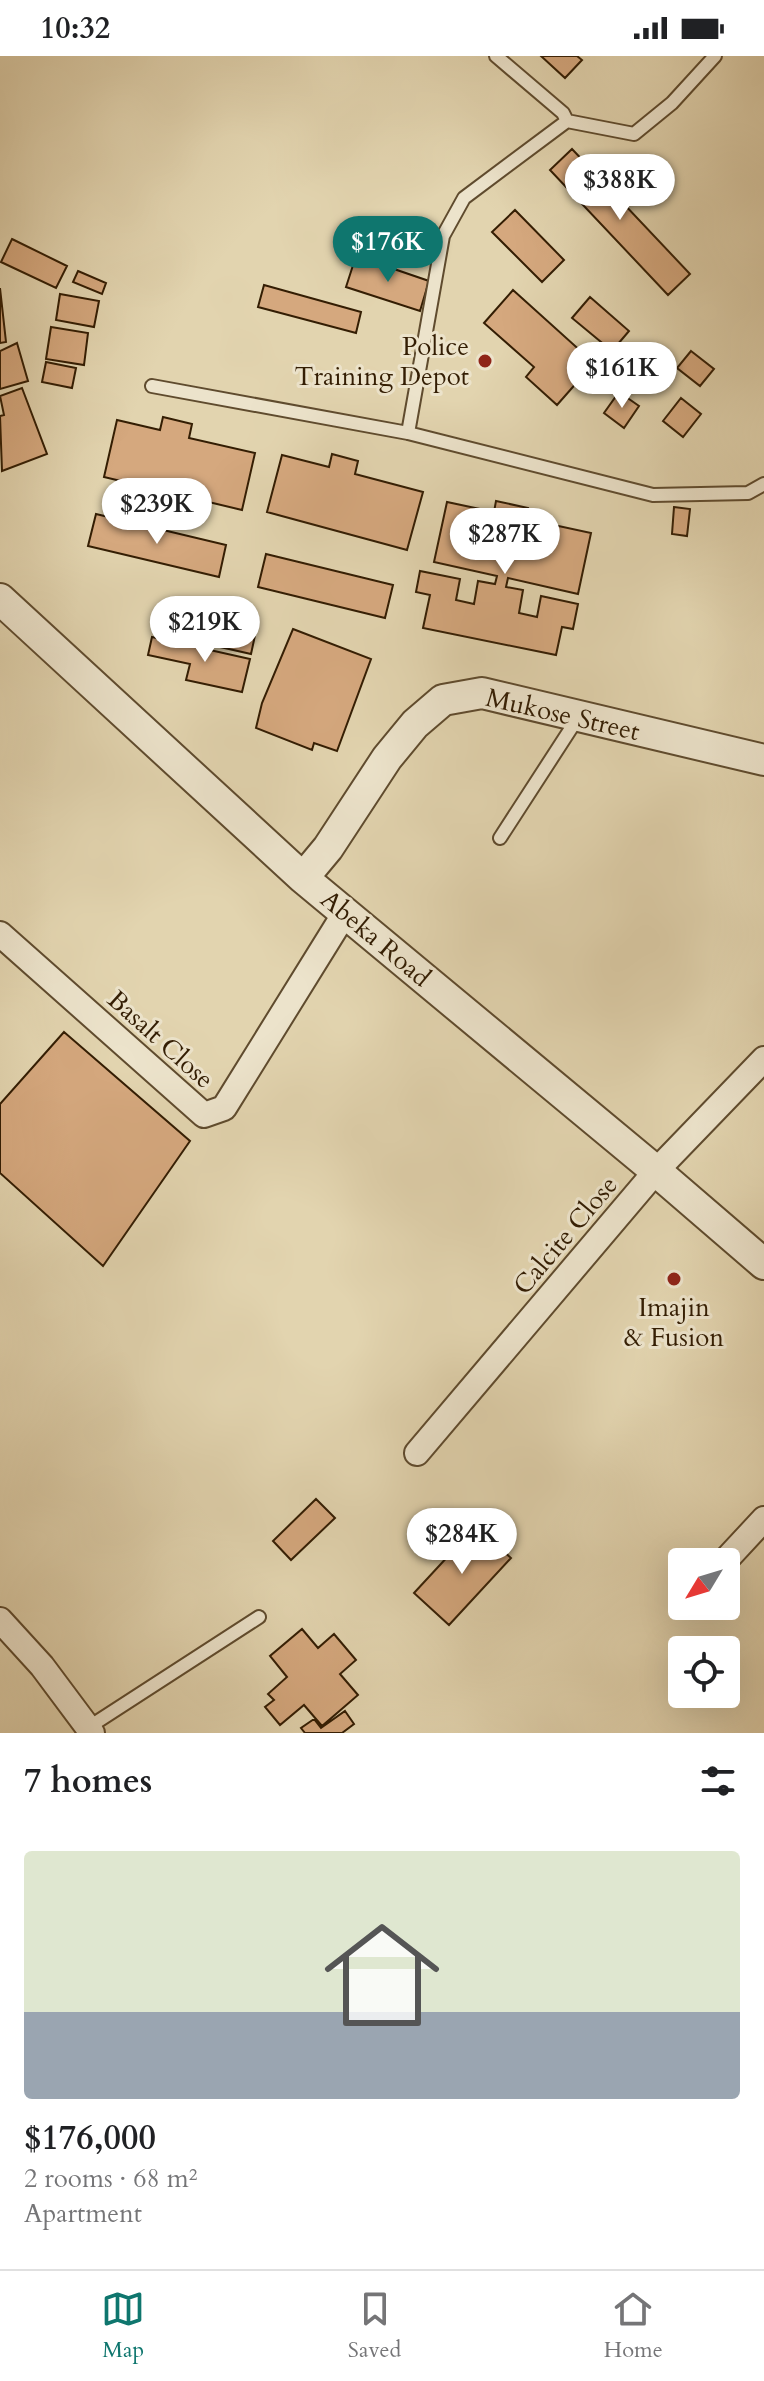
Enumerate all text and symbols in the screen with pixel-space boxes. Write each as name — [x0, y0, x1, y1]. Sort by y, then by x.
text: 10:32 — [40, 8, 110, 49]
pin: $388K — [564, 154, 676, 222]
text: $388K — [583, 162, 657, 197]
pin: $176K — [332, 216, 444, 284]
text: $176K — [351, 224, 425, 259]
place label: Police Training Depot — [294, 329, 469, 394]
pin: $161K — [566, 342, 678, 410]
text: $161K — [585, 350, 659, 385]
marker: Police Training Depot — [476, 352, 494, 370]
pin: $239K — [101, 478, 213, 546]
text: $239K — [120, 486, 194, 521]
pin: $287K — [449, 508, 561, 576]
text: $287K — [468, 516, 542, 551]
pin: $219K — [149, 596, 261, 664]
text: $219K — [168, 604, 242, 639]
street label: Mukose Street — [483, 680, 643, 749]
street label: Abeka Road — [313, 882, 438, 995]
street label: Basalt Close — [100, 982, 221, 1096]
street label: Calcite Close — [505, 1169, 625, 1302]
marker: Imajin & Fusion — [665, 1270, 683, 1288]
place label: Imajin & Fusion — [624, 1290, 724, 1355]
pin: $284K — [406, 1508, 518, 1576]
text: $284K — [425, 1516, 499, 1551]
north arrow — [668, 1548, 740, 1620]
map controls — [668, 1548, 740, 1708]
button: locate — [668, 1636, 740, 1708]
text: 7 homes — [24, 1758, 152, 1804]
icon: filters — [696, 1759, 740, 1803]
icon: home — [310, 1903, 454, 2047]
text: $176,000 — [24, 2115, 156, 2161]
text: 2 rooms · 68 m² — [24, 2161, 197, 2196]
text: Apartment — [24, 2196, 142, 2231]
tab: Map — [101, 2287, 145, 2365]
tab: Saved — [348, 2287, 401, 2365]
tab: Home — [604, 2287, 663, 2365]

